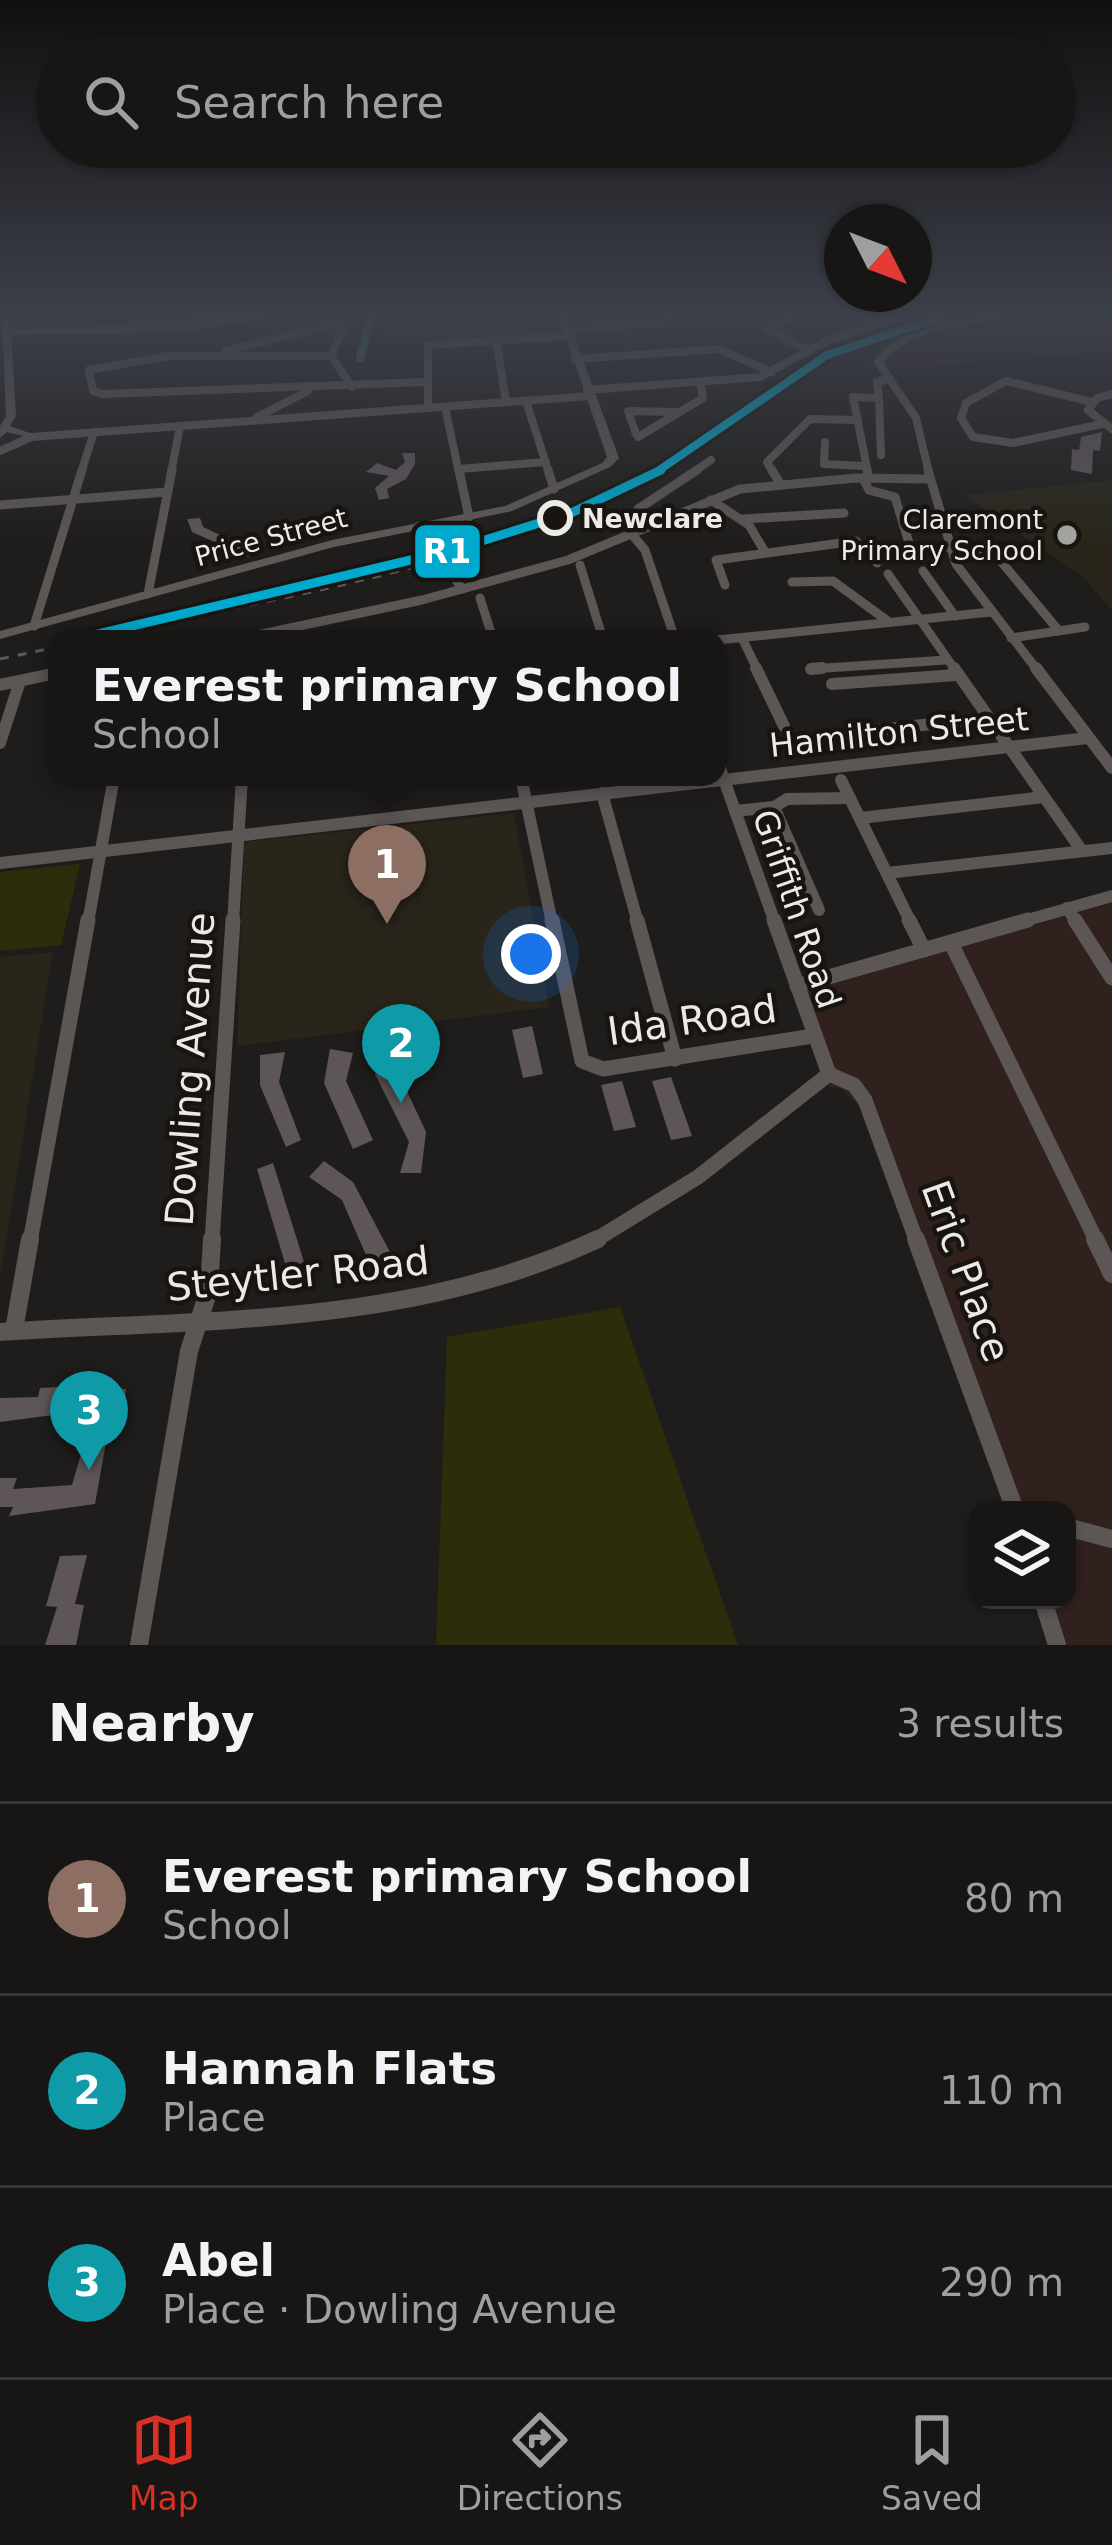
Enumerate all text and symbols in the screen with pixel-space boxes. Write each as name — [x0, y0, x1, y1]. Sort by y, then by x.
search box — [36, 36, 1076, 168]
icon: search — [78, 69, 144, 135]
text: Search here — [174, 76, 444, 129]
north arrow — [824, 204, 932, 312]
street label: Price Street — [191, 502, 351, 572]
marker: Newclare — [539, 502, 571, 534]
place label: Newclare — [582, 503, 723, 534]
place label: Claremont Primary School — [840, 504, 1043, 566]
marker: Claremont Primary School — [1054, 522, 1080, 548]
line badge: R1 — [413, 523, 482, 580]
text: R1 — [423, 532, 471, 571]
popup — [48, 630, 726, 786]
text: Everest primary School — [92, 659, 682, 712]
street label: Hamilton Street — [768, 699, 1031, 765]
text: School — [92, 712, 222, 757]
street label: Griffith Road — [745, 805, 849, 1013]
pin: 1 — [348, 825, 426, 924]
street label: Dowling Avenue — [157, 911, 223, 1227]
your location — [501, 924, 561, 984]
street label: Ida Road — [604, 986, 780, 1054]
pin: 2 — [362, 1004, 440, 1103]
street label: Eric Place — [913, 1174, 1019, 1368]
street label: Steytler Road — [165, 1238, 431, 1310]
pin: 3 — [50, 1371, 128, 1470]
map controls — [968, 1501, 1076, 1609]
button: layers — [968, 1501, 1076, 1609]
text: Nearby — [48, 1694, 255, 1753]
text: 3 results — [896, 1701, 1064, 1746]
text: Everest primary School — [162, 1850, 752, 1903]
text: 1 — [73, 1876, 101, 1921]
text: 80 m — [964, 1876, 1064, 1921]
text: School — [162, 1903, 291, 1948]
text: Hannah Flats — [162, 2042, 497, 2095]
text: 2 — [73, 2068, 101, 2113]
text: 110 m — [939, 2068, 1064, 2113]
text: Place — [162, 2095, 266, 2140]
text: Abel — [162, 2234, 275, 2287]
text: 3 — [73, 2260, 101, 2305]
text: 290 m — [939, 2260, 1064, 2305]
text: Place · Dowling Avenue — [162, 2287, 617, 2332]
tab: Map — [129, 2407, 199, 2518]
tab: Directions — [457, 2407, 623, 2518]
tab: Saved — [881, 2407, 983, 2518]

